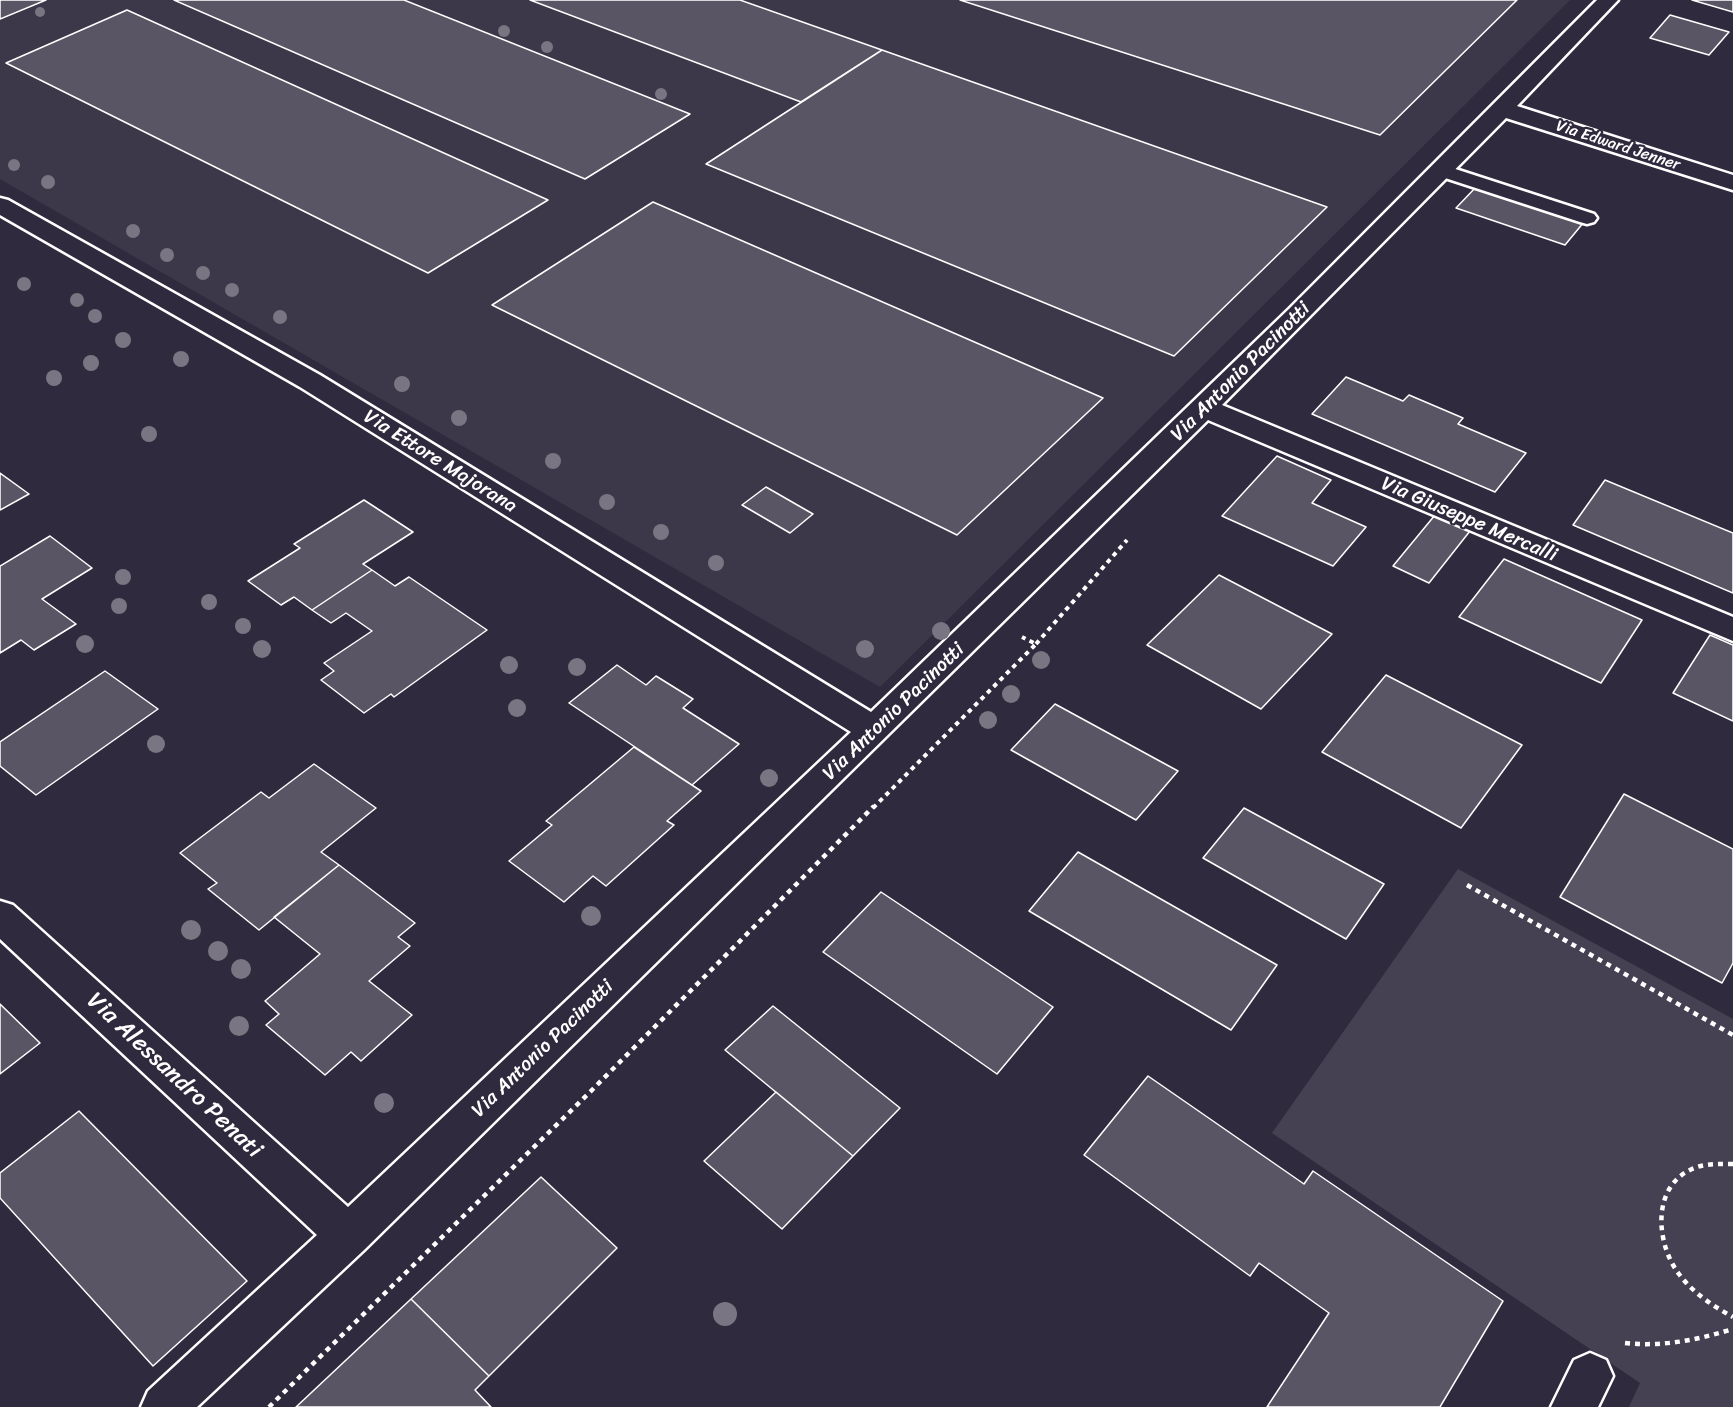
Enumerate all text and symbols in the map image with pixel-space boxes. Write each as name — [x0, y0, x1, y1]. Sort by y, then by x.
street label: Via Edward Jenner — [1553, 117, 1683, 175]
street label: Via Antonio Pacinotti — [1166, 297, 1316, 447]
street label: Via Ettore Majorana — [359, 405, 521, 519]
street label: Via Giuseppe Mercalli — [1378, 472, 1560, 568]
street label: Via Antonio Pacinotti — [818, 638, 970, 786]
street label: Via Antonio Pacinotti — [467, 975, 619, 1123]
street label: Via Alessandro Penati — [80, 987, 268, 1165]

